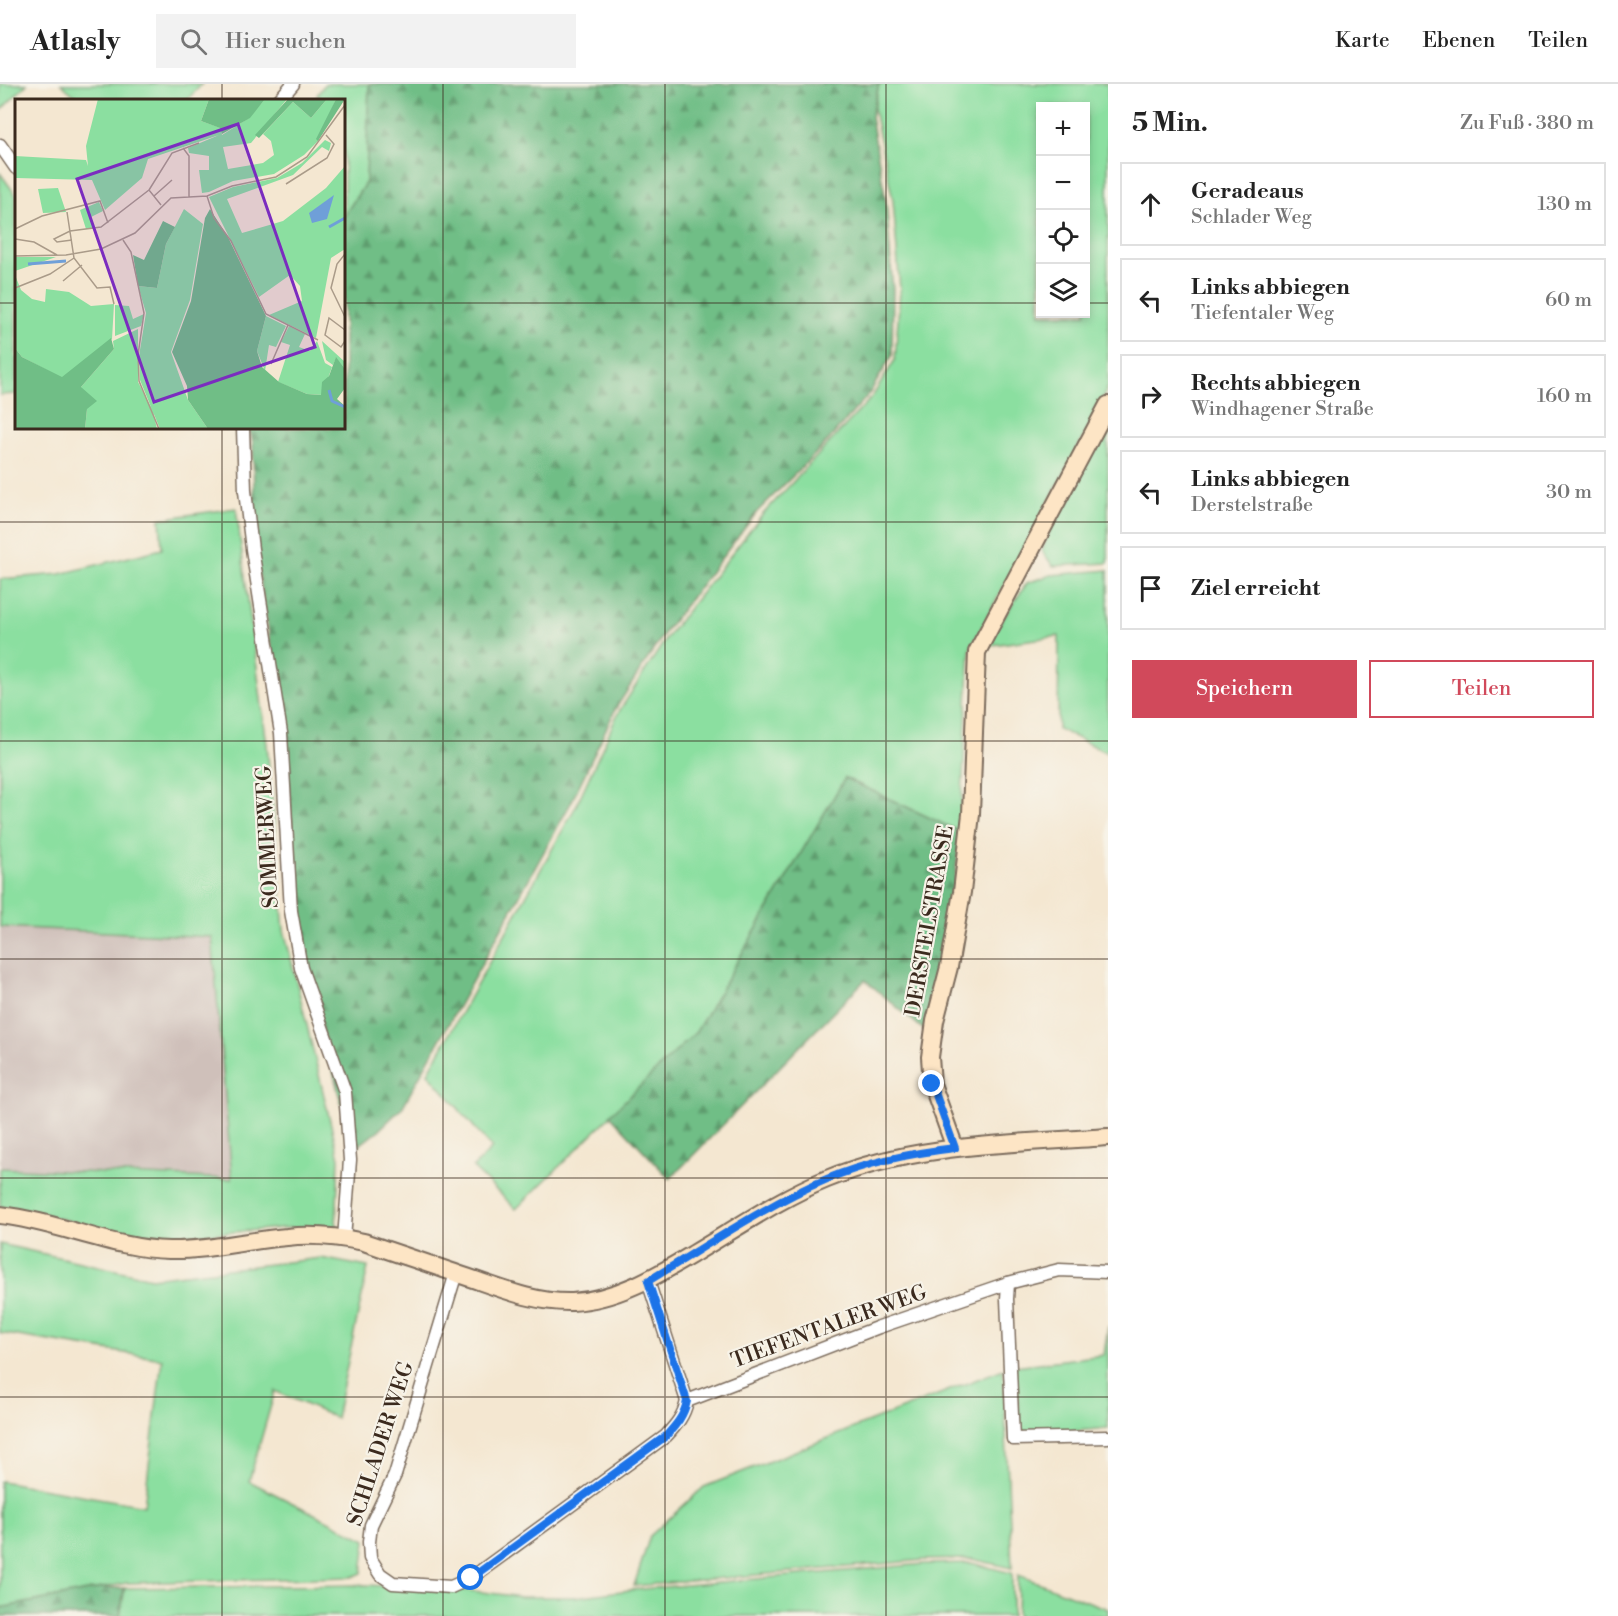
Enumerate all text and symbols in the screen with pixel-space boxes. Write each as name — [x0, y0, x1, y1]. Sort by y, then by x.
search box — [156, 14, 576, 68]
text: Atlasly — [30, 24, 120, 59]
icon: search — [177, 25, 210, 58]
text: Hier suchen — [225, 28, 346, 55]
text: Karte — [1335, 28, 1390, 54]
text: Ebenen — [1423, 28, 1495, 54]
text: Teilen — [1528, 28, 1588, 54]
inset map — [15, 99, 345, 429]
map controls — [1036, 102, 1090, 318]
button: + — [1036, 102, 1090, 156]
text: 5 Min. — [1132, 107, 1208, 139]
text: Zu Fuß · 380 m — [1460, 111, 1594, 136]
button: − — [1036, 156, 1090, 210]
text: Geradeaus — [1191, 178, 1304, 205]
icon: ahead — [1134, 188, 1167, 221]
text: 130 m — [1537, 192, 1592, 217]
text: Schlader Weg — [1191, 205, 1312, 230]
button: locate — [1036, 210, 1090, 264]
button: layers — [1036, 264, 1090, 318]
text: Links abbiegen — [1191, 274, 1350, 301]
icon: left — [1134, 284, 1167, 317]
text: 60 m — [1545, 288, 1592, 313]
text: Tiefentaler Weg — [1191, 301, 1334, 326]
text: Rechts abbiegen — [1191, 370, 1361, 397]
icon: right — [1134, 380, 1167, 413]
text: 160 m — [1537, 384, 1592, 409]
text: Windhagener Straße — [1191, 397, 1374, 422]
text: Links abbiegen — [1191, 466, 1350, 493]
icon: left — [1134, 476, 1167, 509]
text: 30 m — [1546, 480, 1592, 505]
text: Derstelstraße — [1191, 493, 1313, 518]
icon: arrive — [1134, 572, 1167, 605]
text: Ziel erreicht — [1191, 575, 1320, 602]
button: Speichern — [1132, 660, 1357, 718]
button: Teilen — [1369, 660, 1594, 718]
street label: SOMMERWEG — [251, 764, 285, 909]
street label: DERSTELSTRASSE — [900, 823, 960, 1019]
route end — [918, 1070, 944, 1096]
street label: TIEFENTALER WEG — [728, 1279, 931, 1374]
street label: SCHLADER WEG — [342, 1358, 420, 1529]
route start — [457, 1564, 483, 1590]

